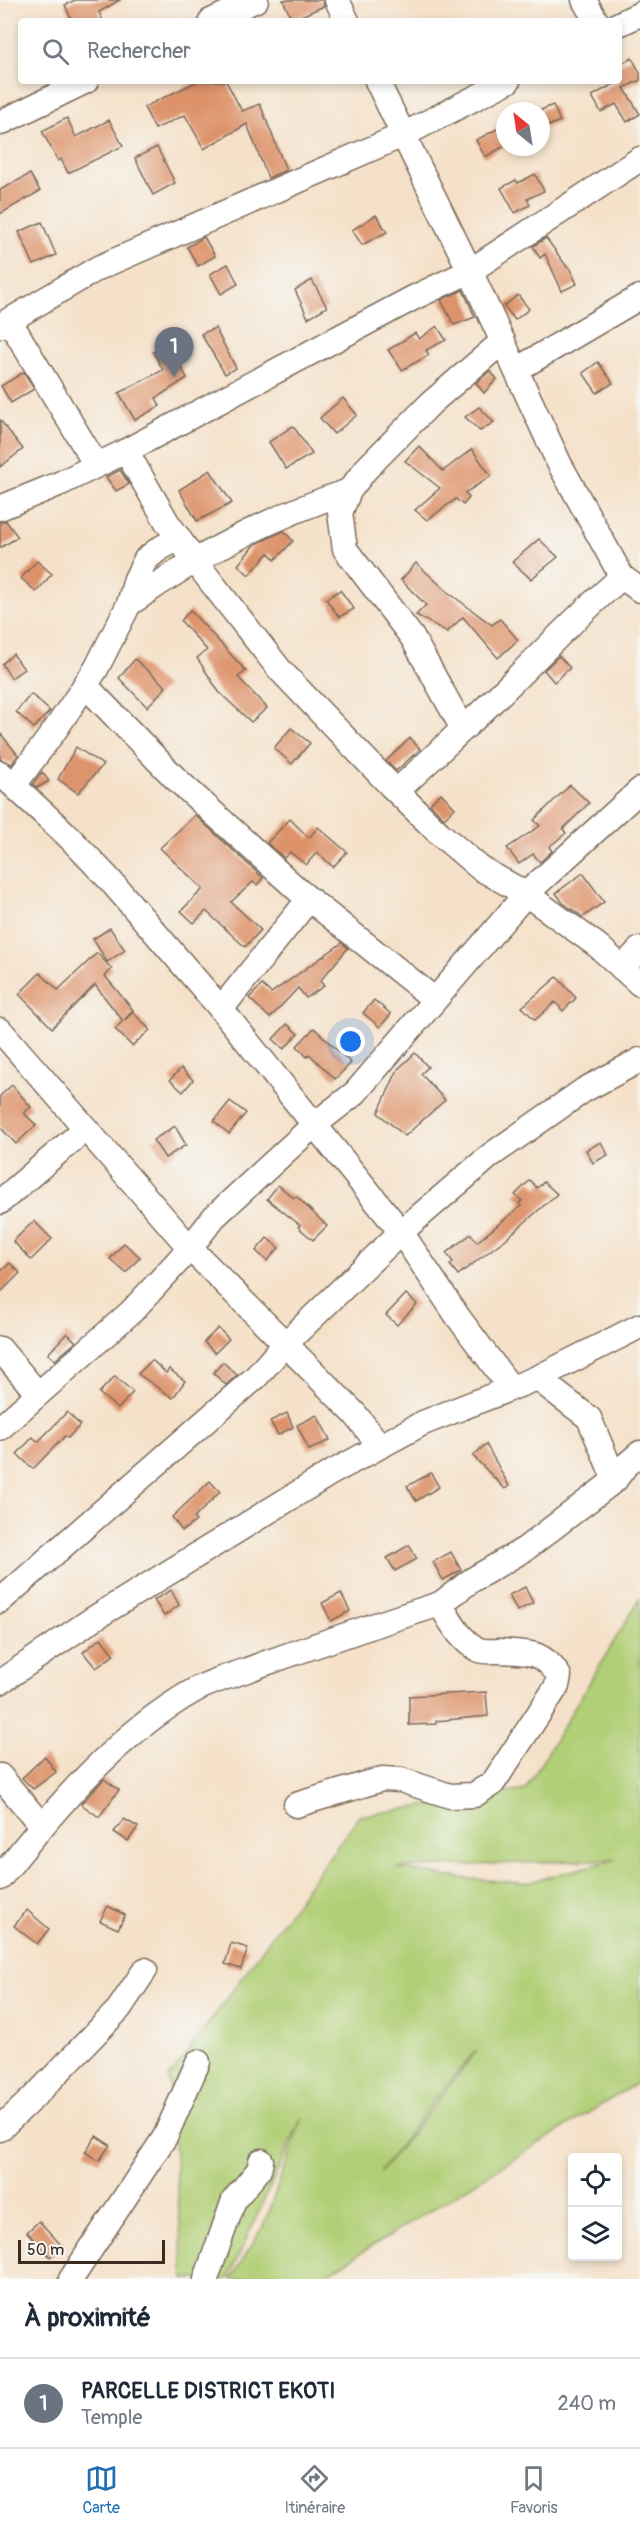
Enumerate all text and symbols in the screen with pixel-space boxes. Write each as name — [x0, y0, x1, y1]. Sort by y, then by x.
search box — [18, 18, 622, 84]
icon: search — [39, 35, 72, 68]
text: Rechercher — [87, 37, 191, 65]
north arrow — [496, 102, 550, 156]
pin: 1 — [154, 328, 194, 377]
your location — [336, 1027, 365, 1056]
map controls — [568, 2153, 622, 2261]
button: locate — [568, 2153, 622, 2207]
button: layers — [568, 2207, 622, 2261]
scale bar — [18, 2237, 165, 2264]
text: 50 m — [27, 2240, 64, 2260]
text: À proximité — [24, 2302, 151, 2334]
text: PARCELLE DISTRICT EKOTI — [81, 2377, 335, 2405]
text: 1 — [40, 2391, 47, 2416]
text: 240 m — [557, 2391, 616, 2416]
text: Temple — [81, 2405, 142, 2430]
tab: Carte — [82, 2462, 120, 2518]
tab: Itinéraire — [285, 2462, 345, 2518]
tab: Favoris — [510, 2462, 558, 2518]

